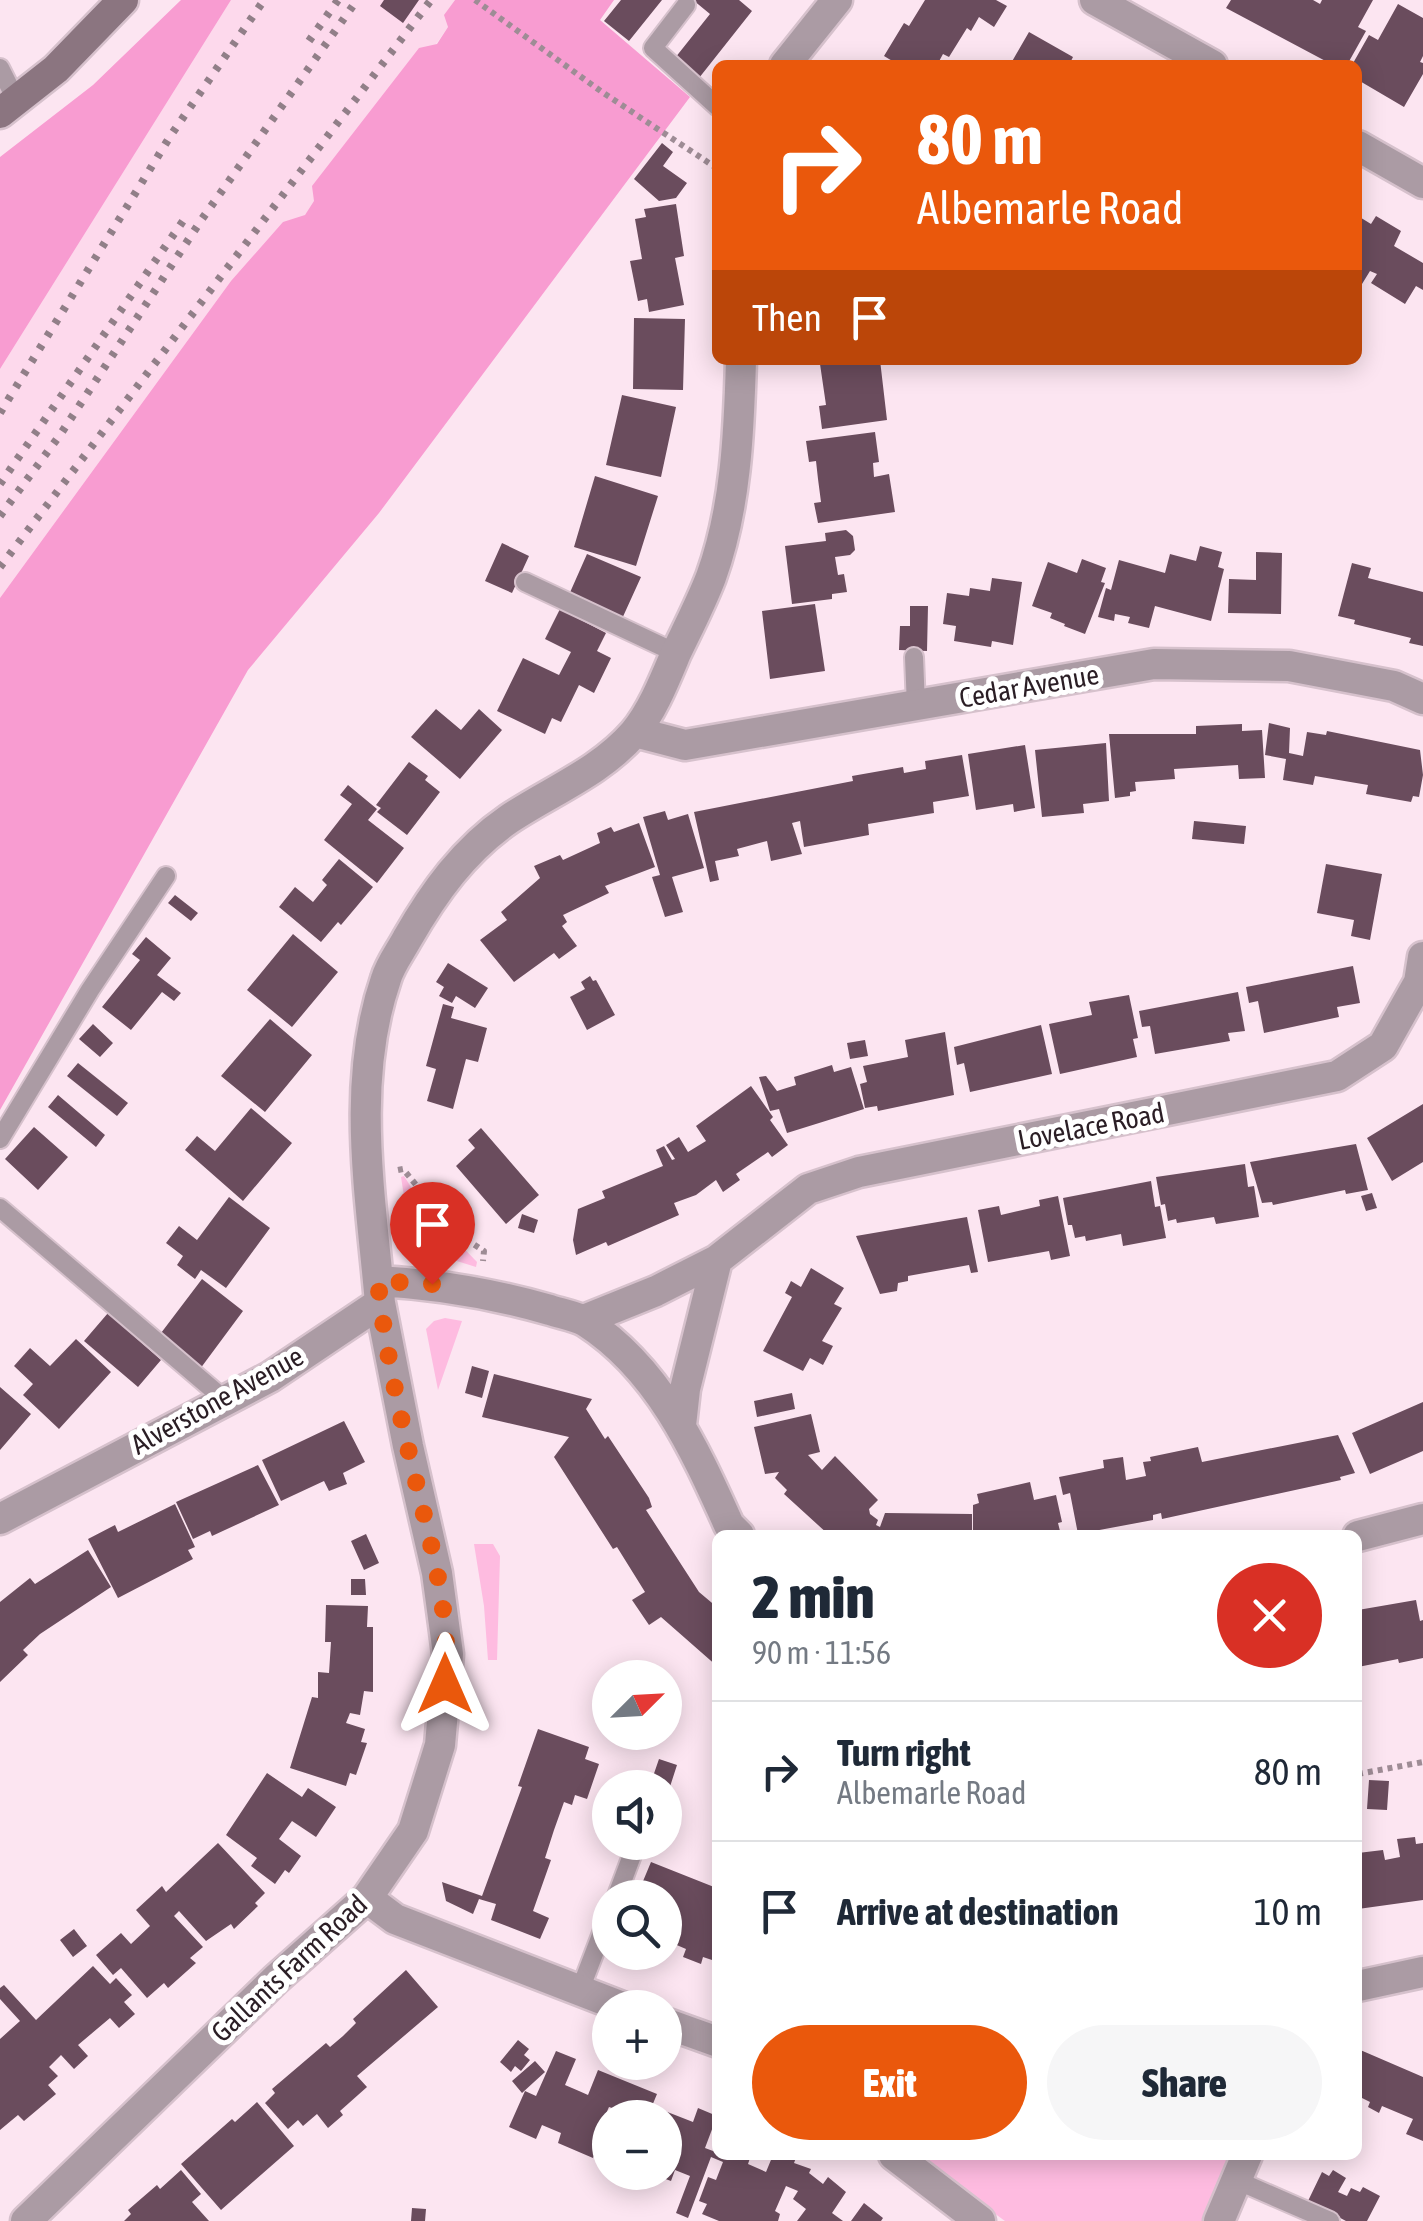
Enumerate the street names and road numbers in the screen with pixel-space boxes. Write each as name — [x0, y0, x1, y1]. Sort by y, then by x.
street label: Cedar Avenue — [957, 658, 1101, 714]
street label: Lovelace Road — [1015, 1096, 1167, 1156]
street label: Alverstone Avenue — [125, 1340, 309, 1460]
street label: Gallants Farm Road — [205, 1888, 373, 2048]

